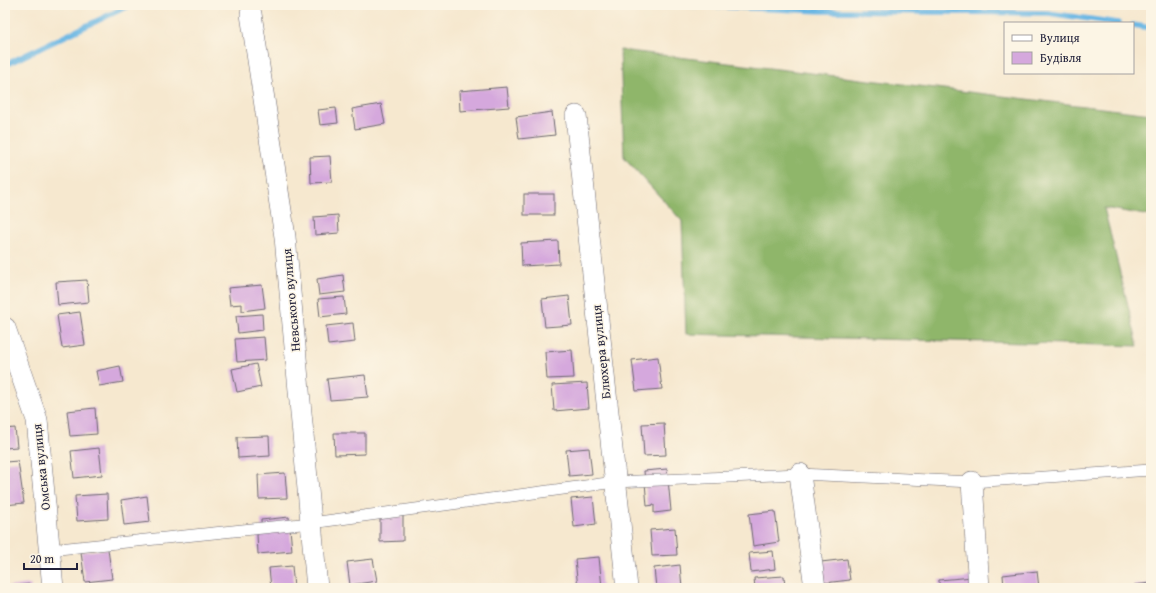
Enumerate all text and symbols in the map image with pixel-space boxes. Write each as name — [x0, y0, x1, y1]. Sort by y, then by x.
legend — [1004, 22, 1134, 74]
text: Вулиця — [1040, 29, 1080, 46]
text: Будівля — [1040, 49, 1081, 66]
street label: Невського вулиця — [277, 247, 305, 352]
street label: Блюхера вулиця — [587, 304, 615, 400]
street label: Омська вулиця — [27, 422, 55, 511]
scale bar — [24, 545, 77, 571]
text: 20 m — [30, 550, 54, 567]

